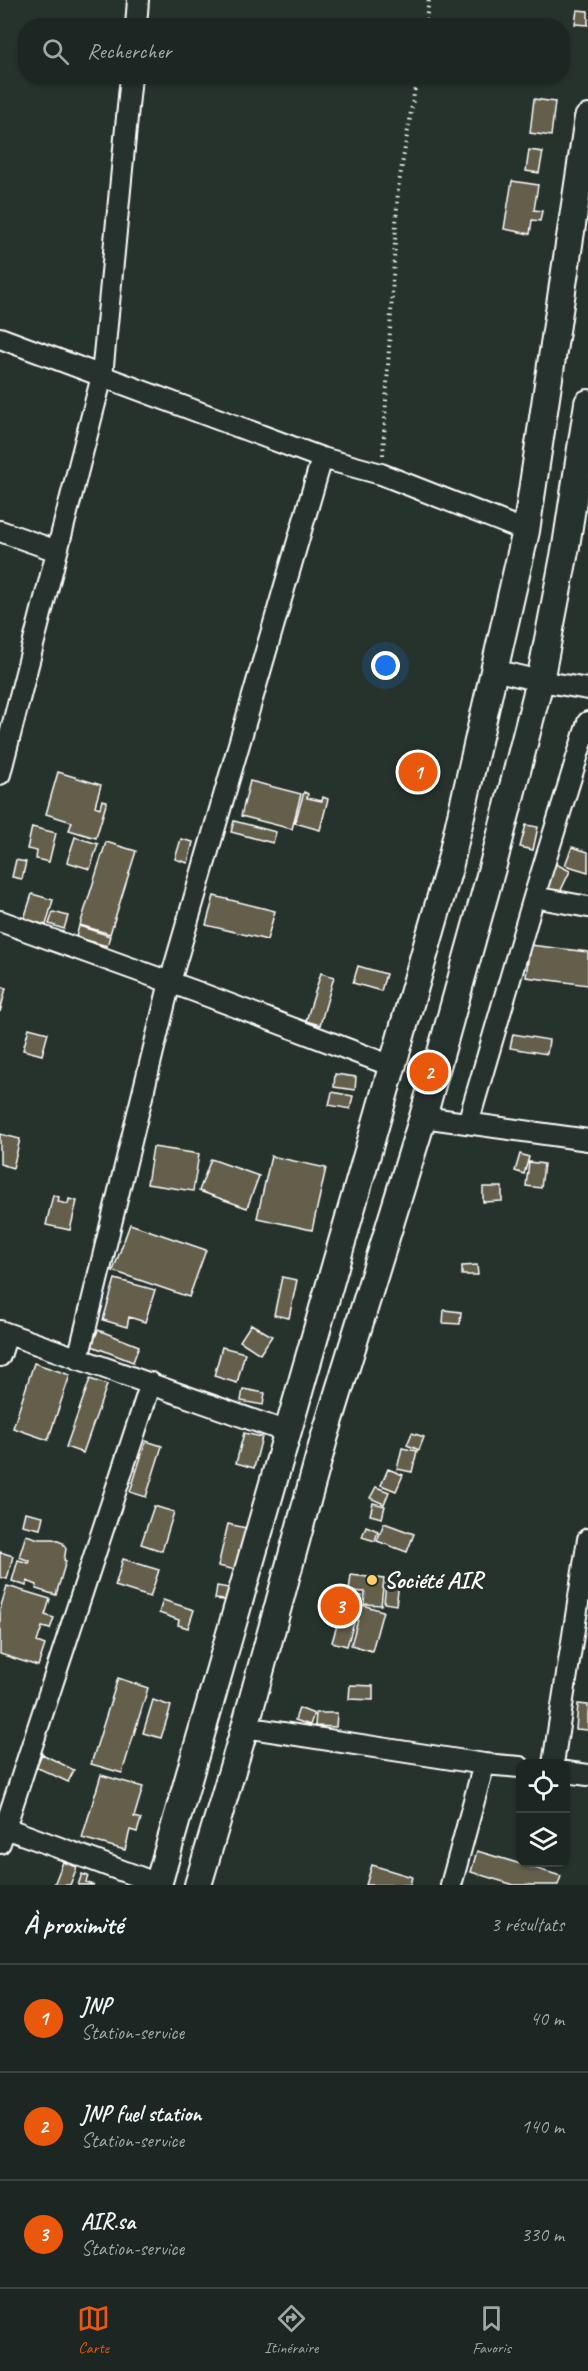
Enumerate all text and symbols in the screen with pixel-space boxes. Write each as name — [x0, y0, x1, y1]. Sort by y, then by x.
search box — [18, 18, 570, 84]
icon: search — [39, 35, 72, 68]
text: Rechercher — [87, 37, 171, 65]
your location — [371, 651, 400, 680]
pin: 1 — [398, 750, 438, 794]
pin: 2 — [410, 1050, 448, 1094]
place label: Société AIR — [384, 1565, 486, 1595]
marker: Société AIR — [365, 1573, 379, 1587]
pin: 3 — [320, 1584, 360, 1628]
map controls — [516, 1759, 570, 1867]
button: locate — [516, 1759, 570, 1813]
button: layers — [516, 1813, 570, 1867]
text: À proximité — [24, 1908, 123, 1941]
text: 3 résultats — [491, 1912, 564, 1937]
text: JNP — [81, 1992, 111, 2020]
text: 1 — [39, 2006, 48, 2031]
text: 40 m — [530, 2006, 564, 2031]
text: Station-service — [81, 2020, 184, 2045]
text: JNP fuel station — [81, 2100, 201, 2128]
text: 2 — [39, 2114, 48, 2139]
text: 140 m — [521, 2114, 564, 2139]
text: Station-service — [81, 2128, 184, 2153]
text: AIR.sa — [81, 2208, 135, 2236]
text: 3 — [39, 2222, 48, 2247]
text: 330 m — [521, 2222, 564, 2247]
text: Station-service — [81, 2236, 184, 2261]
tab: Carte — [77, 2302, 110, 2358]
tab: Itinéraire — [264, 2302, 318, 2358]
tab: Favoris — [472, 2302, 511, 2358]

